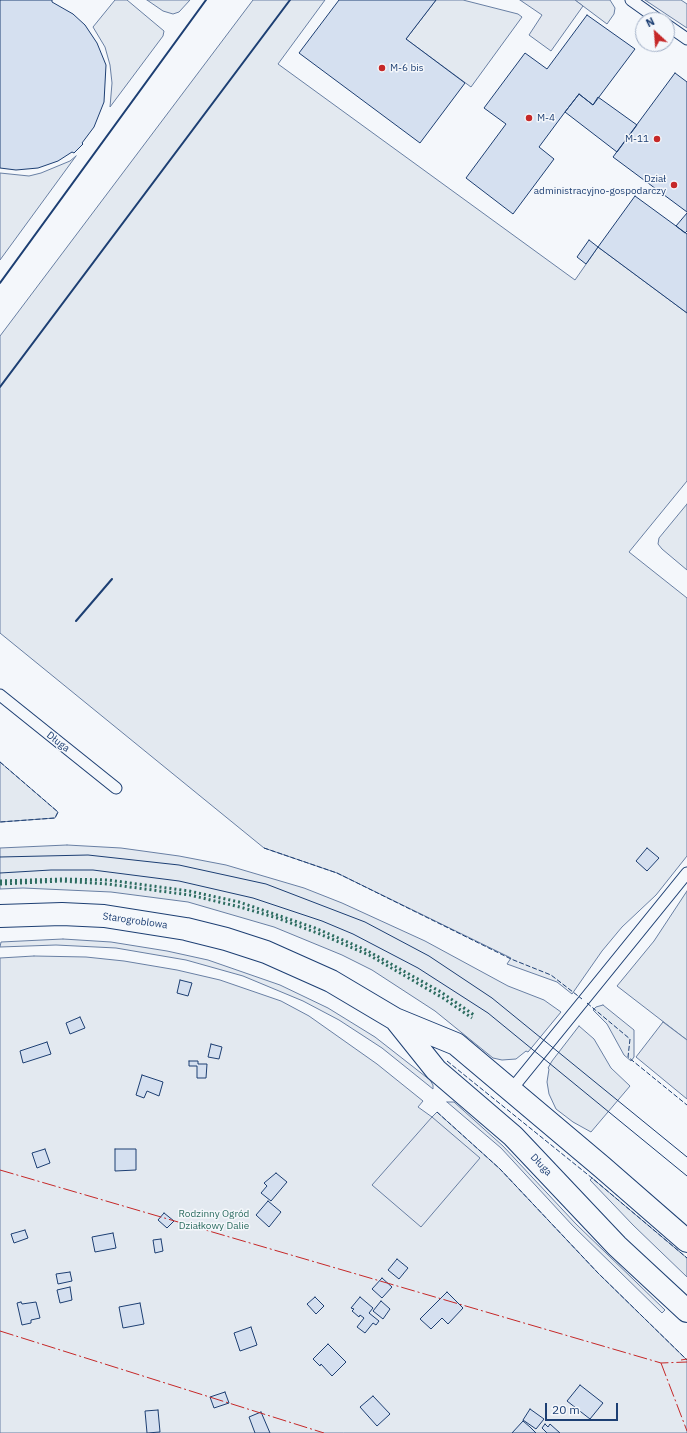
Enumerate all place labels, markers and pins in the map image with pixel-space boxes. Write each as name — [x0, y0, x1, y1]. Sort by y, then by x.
place label: M-6 bis — [390, 62, 424, 74]
marker: M-6 bis — [377, 63, 387, 73]
place label: M-4 — [537, 112, 555, 124]
marker: M-4 — [524, 113, 534, 123]
place label: M-11 — [625, 133, 649, 145]
marker: M-11 — [652, 134, 662, 144]
place label: Dział administracyjno-gospodarczy — [534, 173, 666, 196]
marker: Dział administracyjno-gospodarczy — [669, 180, 679, 190]

